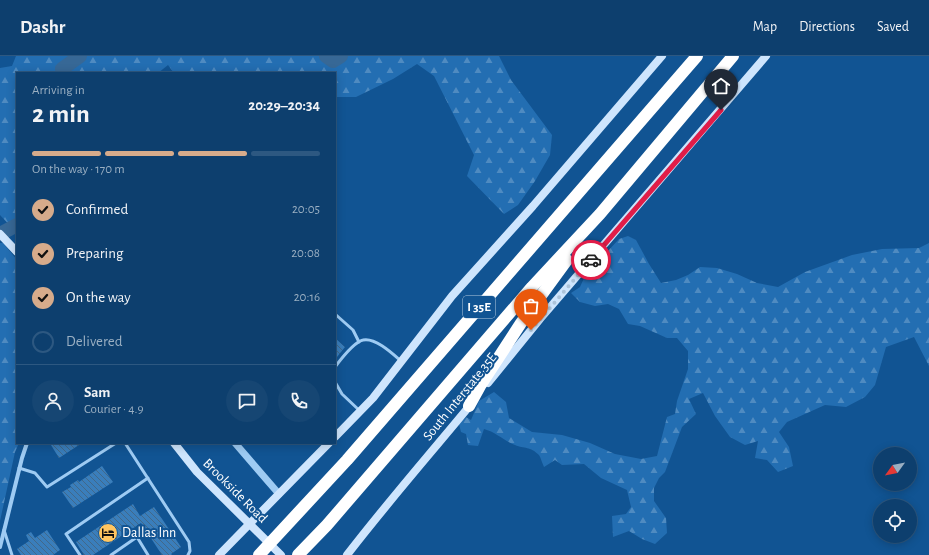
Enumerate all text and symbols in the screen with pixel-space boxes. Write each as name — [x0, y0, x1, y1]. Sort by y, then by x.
text: Dashr — [20, 18, 65, 37]
text: Map — [753, 20, 777, 34]
text: Directions — [799, 20, 855, 34]
text: Saved — [877, 20, 909, 34]
pin — [704, 69, 738, 110]
icon: home — [710, 75, 732, 97]
text: Arriving in — [32, 84, 85, 97]
text: 20:29–20:34 — [248, 98, 320, 113]
text: 2 min — [32, 101, 90, 127]
text: On the way · 170 m — [32, 163, 125, 176]
icon: check — [32, 199, 54, 221]
text: Confirmed — [66, 202, 128, 217]
text: 20:05 — [292, 203, 320, 216]
courier — [571, 240, 611, 280]
icon: check — [32, 243, 54, 265]
text: Preparing — [66, 246, 123, 261]
text: 20:08 — [291, 247, 320, 260]
icon: car — [580, 249, 602, 271]
icon: check — [32, 287, 54, 309]
pin — [514, 289, 548, 330]
text: On the way — [66, 290, 131, 305]
text: 20:16 — [294, 291, 320, 304]
icon: bag — [520, 295, 542, 317]
road number: I 35E — [463, 296, 495, 318]
text: Delivered — [66, 334, 123, 349]
street label: South Interstate 35E — [421, 350, 500, 443]
button: person — [32, 380, 74, 422]
button: chat — [226, 380, 268, 422]
button: phone — [278, 380, 320, 422]
text: Sam — [84, 385, 110, 400]
text: Courier · 4.9 — [84, 403, 144, 416]
north arrow — [873, 447, 917, 491]
map controls — [873, 447, 917, 543]
street label: Brookside Road — [200, 456, 270, 526]
button: locate — [873, 499, 917, 543]
hotel icon: Dallas Inn — [97, 522, 119, 544]
place label: Dallas Inn — [122, 526, 176, 540]

